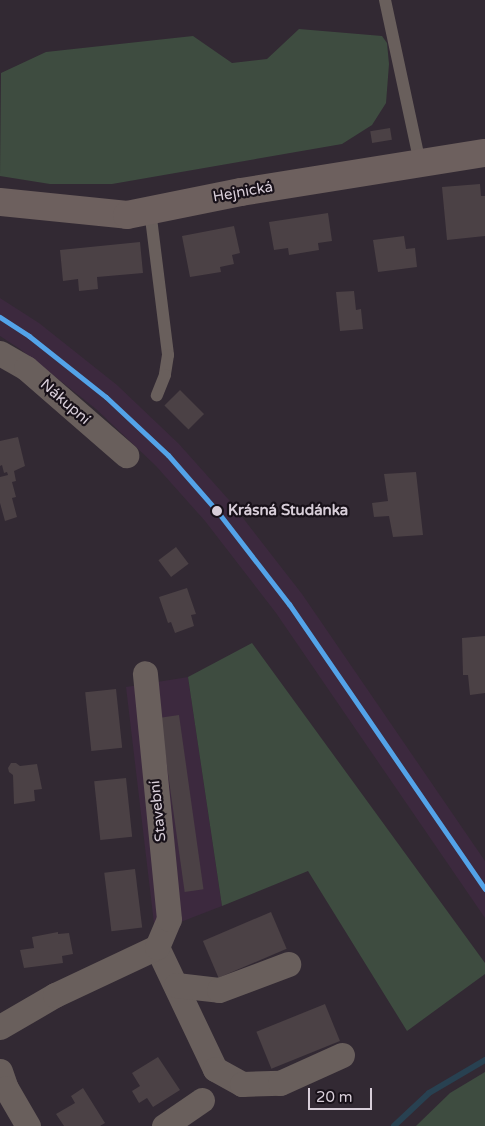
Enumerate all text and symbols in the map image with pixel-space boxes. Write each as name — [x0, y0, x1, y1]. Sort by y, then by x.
street label: Hejnická — [212, 178, 274, 206]
street label: Nákupní — [36, 375, 94, 429]
place label: Krásná Studánka — [228, 502, 348, 520]
marker: Krásná Studánka — [210, 504, 224, 518]
street label: Stavební — [146, 779, 170, 843]
scale bar — [310, 1078, 374, 1110]
text: 20 m — [316, 1088, 353, 1106]

